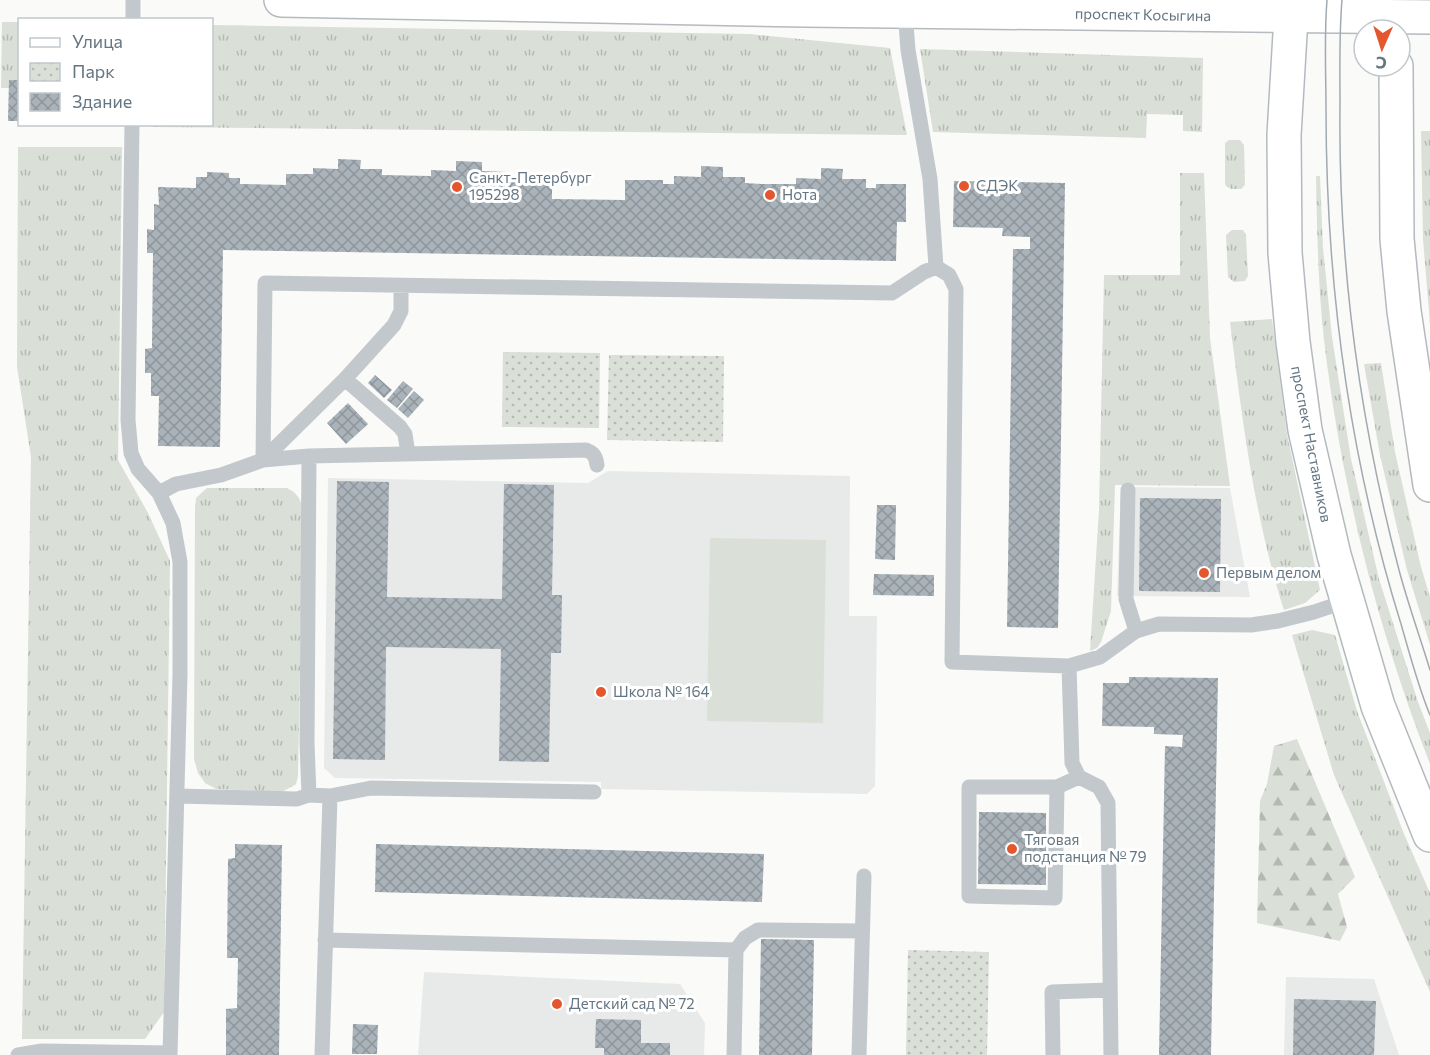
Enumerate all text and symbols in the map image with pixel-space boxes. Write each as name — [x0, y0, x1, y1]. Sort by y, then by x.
street label: проспект Косыгина — [1075, 4, 1211, 24]
legend — [18, 18, 213, 126]
north arrow — [1352, 18, 1412, 78]
text: Улица — [72, 30, 123, 52]
text: С — [1375, 54, 1387, 73]
text: Парк — [72, 60, 115, 82]
text: Здание — [72, 90, 132, 112]
place label: Санкт-Петербург 195298 — [469, 168, 592, 203]
place label: СДЭК — [976, 176, 1018, 194]
marker: СДЭК — [957, 179, 971, 193]
marker: Санкт-Петербург 195298 — [450, 180, 464, 194]
place label: Нота — [782, 185, 817, 203]
marker: Нота — [763, 188, 777, 202]
street label: проспект Наставников — [1288, 364, 1336, 524]
place label: Первым делом — [1216, 563, 1321, 581]
marker: Первым делом — [1197, 566, 1211, 580]
place label: Школа № 164 — [613, 682, 710, 700]
marker: Школа № 164 — [594, 685, 608, 699]
place label: Тяговая подстанция № 79 — [1024, 830, 1147, 865]
marker: Тяговая подстанция № 79 — [1005, 842, 1019, 856]
place label: Детский сад № 72 — [569, 994, 695, 1012]
marker: Детский сад № 72 — [550, 997, 564, 1011]

